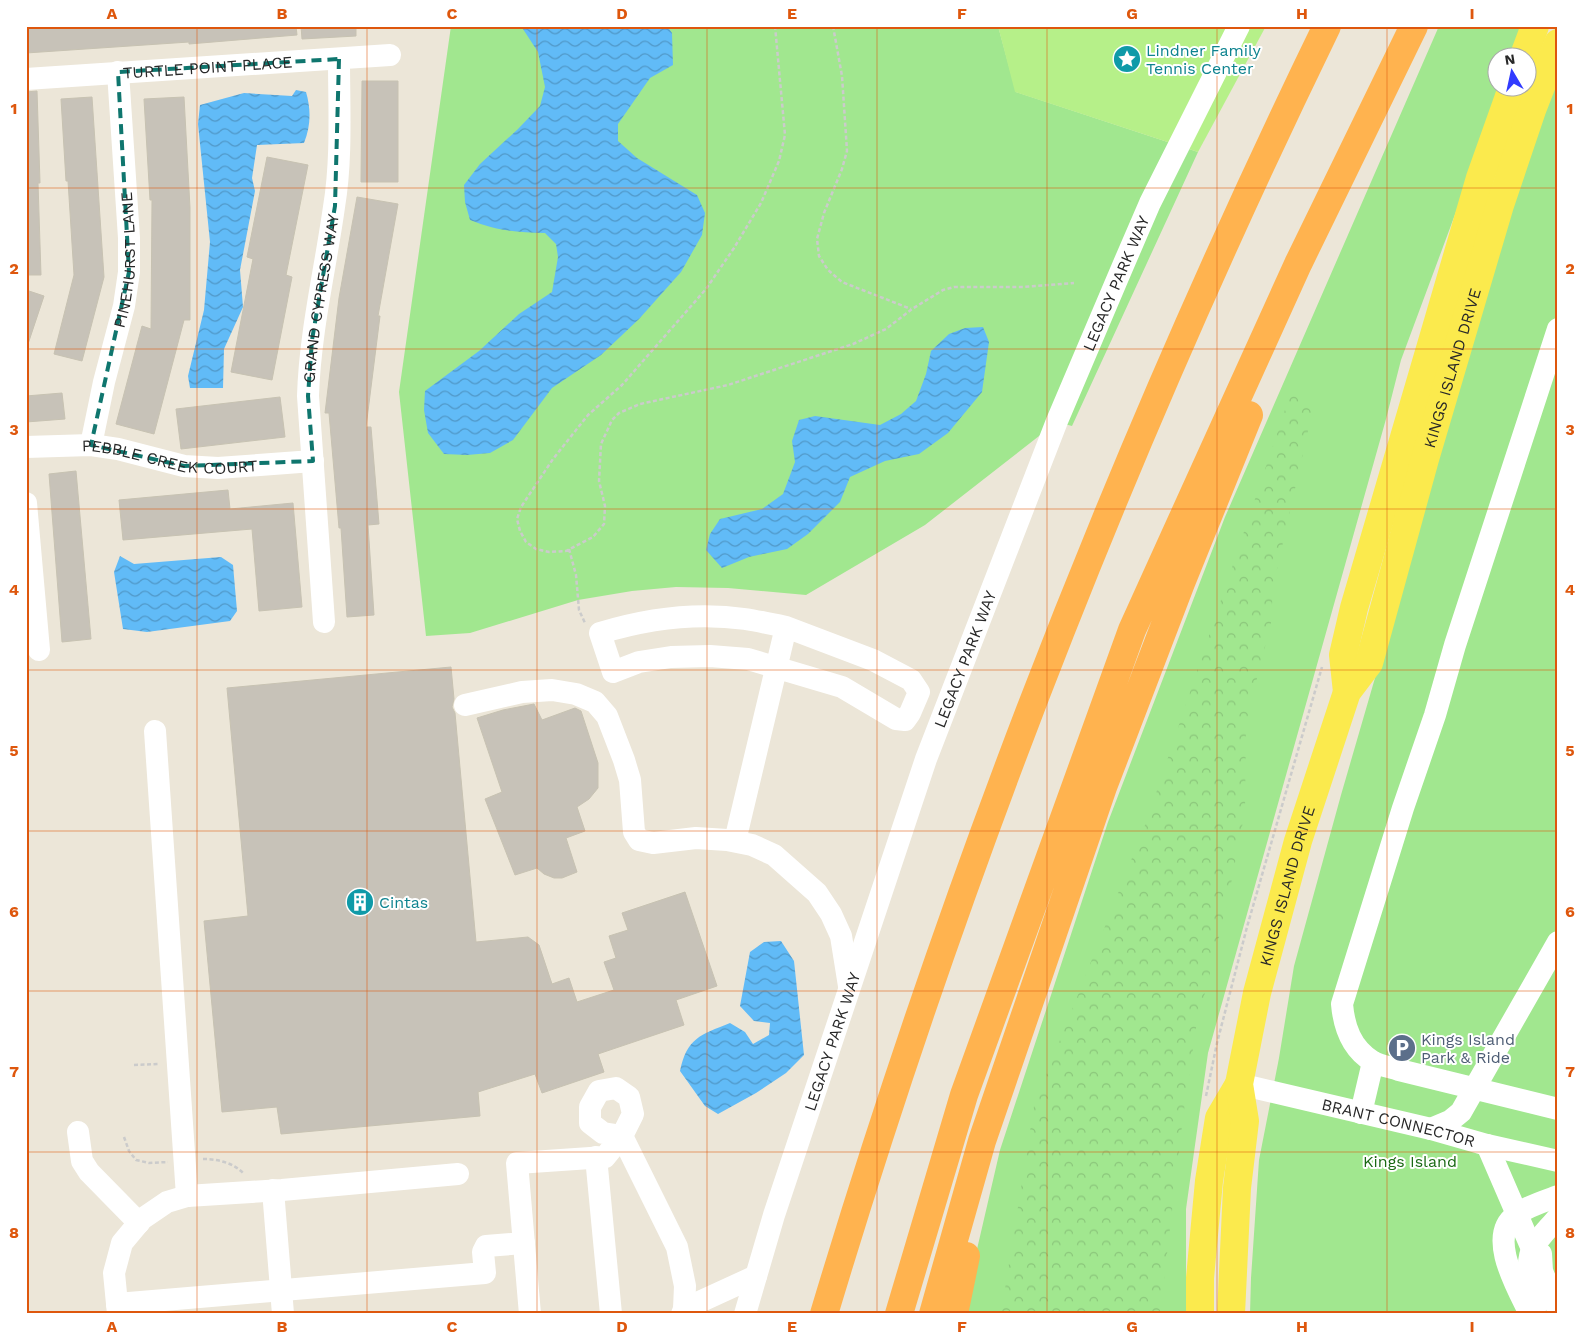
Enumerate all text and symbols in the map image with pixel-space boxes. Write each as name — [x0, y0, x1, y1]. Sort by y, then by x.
text: A — [107, 4, 118, 23]
text: B — [277, 4, 288, 23]
text: C — [447, 4, 458, 23]
text: D — [616, 4, 628, 23]
text: E — [787, 4, 797, 23]
text: F — [957, 4, 967, 23]
text: G — [1126, 4, 1138, 23]
text: H — [1296, 4, 1308, 23]
text: I — [1469, 4, 1475, 23]
place label: Lindner Family Tennis Center — [1146, 41, 1262, 78]
place icon: Lindner Family Tennis Center — [1112, 44, 1142, 74]
north arrow — [1486, 48, 1536, 98]
text: N — [1504, 50, 1516, 68]
street label: TURTLE POINT PLACE — [122, 52, 293, 82]
text: 1 — [11, 99, 17, 118]
text: 1 — [1567, 99, 1573, 118]
street label: PINEHURST LANE — [109, 191, 139, 330]
street label: GRAND CYPRESS WAY — [299, 213, 342, 384]
street label: LEGACY PARK WAY — [1078, 213, 1153, 354]
text: 2 — [9, 259, 19, 278]
text: 2 — [1565, 259, 1575, 278]
street label: KINGS ISLAND DRIVE — [1419, 286, 1484, 450]
text: 3 — [9, 420, 19, 439]
text: 3 — [1565, 420, 1575, 439]
street label: PEBBLE CREEK COURT — [82, 435, 259, 478]
text: 4 — [9, 580, 19, 599]
text: 4 — [1565, 580, 1575, 599]
street label: LEGACY PARK WAY — [930, 588, 1000, 730]
text: 5 — [9, 741, 19, 760]
text: 5 — [1565, 741, 1575, 760]
street label: KINGS ISLAND DRIVE — [1255, 803, 1318, 968]
building icon: Cintas — [345, 887, 375, 917]
place label: Cintas — [379, 893, 428, 912]
text: 6 — [9, 902, 19, 921]
text: 6 — [1565, 902, 1575, 921]
street label: LEGACY PARK WAY — [800, 970, 864, 1113]
place label: Kings Island Park & Ride — [1421, 1030, 1515, 1067]
parking icon: Kings Island Park & Ride — [1387, 1033, 1417, 1063]
text: 7 — [9, 1062, 19, 1081]
text: 7 — [1565, 1062, 1575, 1081]
street label: BRANT CONNECTOR — [1320, 1094, 1477, 1151]
park label: Kings Island — [1363, 1152, 1457, 1171]
text: 8 — [9, 1223, 19, 1242]
text: 8 — [1565, 1223, 1575, 1242]
text: A — [107, 1317, 118, 1336]
text: B — [277, 1317, 288, 1336]
text: C — [447, 1317, 458, 1336]
text: D — [616, 1317, 628, 1336]
text: E — [787, 1317, 797, 1336]
text: F — [957, 1317, 967, 1336]
text: G — [1126, 1317, 1138, 1336]
text: H — [1296, 1317, 1308, 1336]
text: I — [1469, 1317, 1475, 1336]

